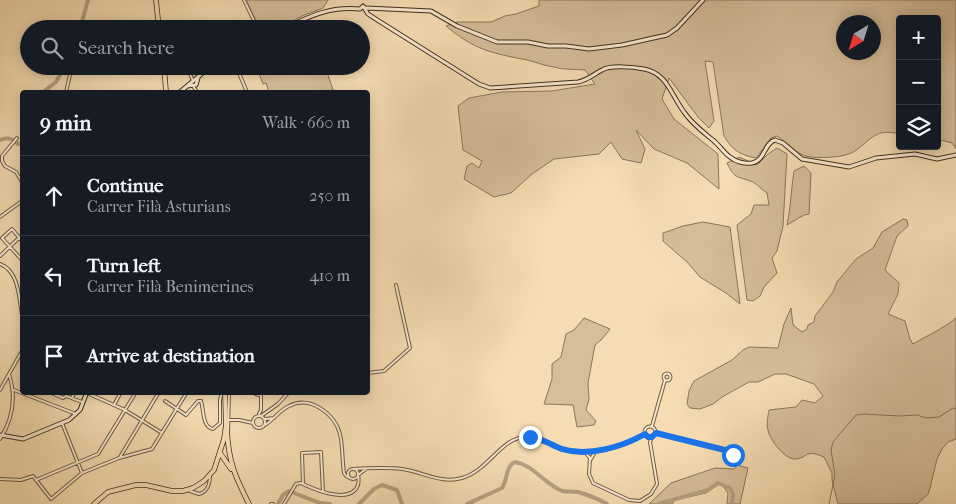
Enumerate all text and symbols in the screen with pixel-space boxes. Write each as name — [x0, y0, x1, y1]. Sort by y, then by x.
north arrow — [836, 15, 881, 60]
map controls — [896, 15, 941, 150]
button: + — [896, 15, 941, 60]
search box — [20, 20, 370, 75]
icon: search — [38, 34, 66, 62]
text: Search here — [78, 37, 174, 59]
button: − — [896, 60, 941, 105]
button: layers — [896, 105, 941, 150]
text: 9 min — [40, 111, 91, 135]
text: Walk · 660 m — [262, 113, 350, 132]
text: Continue — [87, 175, 163, 197]
icon: ahead — [40, 182, 68, 210]
text: 250 m — [309, 186, 350, 205]
text: Carrer Filà Asturians — [87, 197, 231, 216]
text: Turn left — [87, 255, 161, 277]
icon: left — [40, 262, 68, 290]
text: 410 m — [309, 266, 350, 285]
text: Carrer Filà Benimerines — [87, 277, 253, 296]
icon: arrive — [40, 342, 68, 370]
text: Arrive at destination — [87, 345, 255, 367]
route end — [519, 426, 542, 449]
route start — [722, 444, 745, 467]

